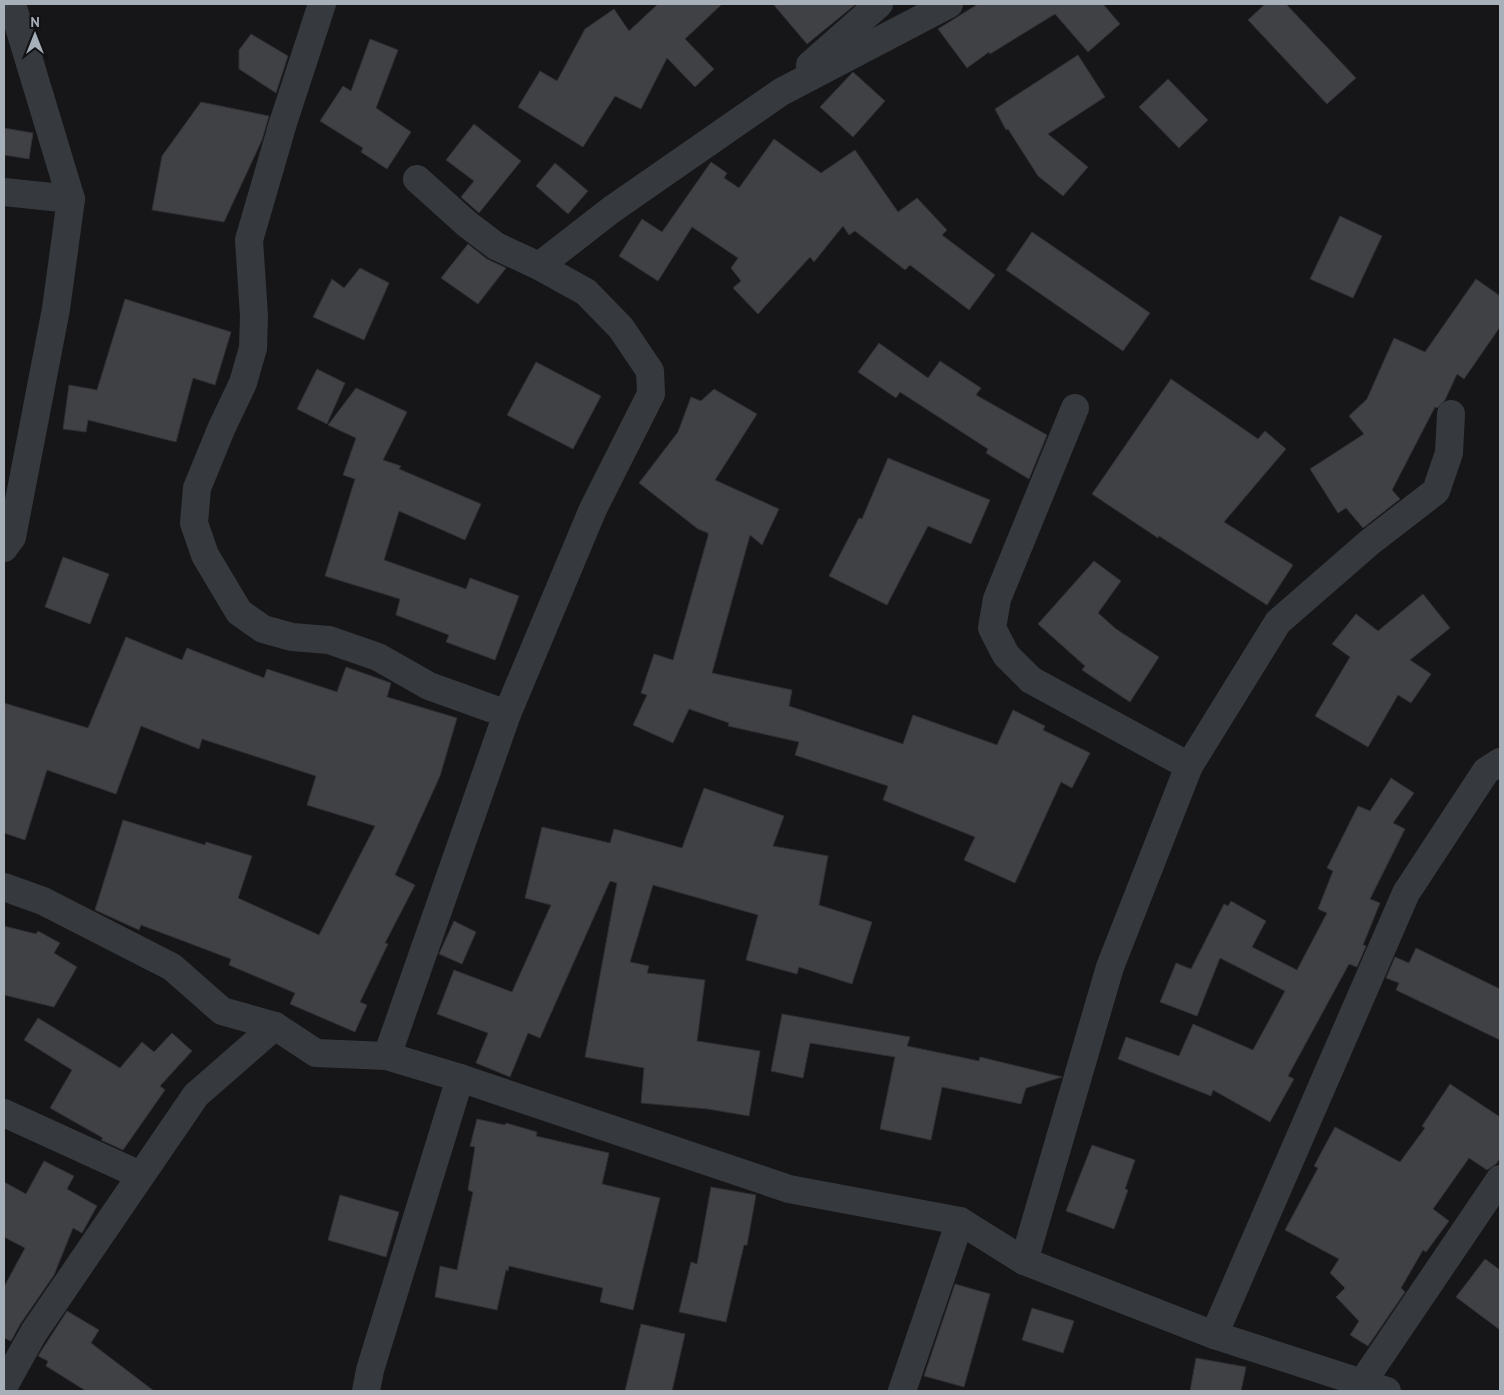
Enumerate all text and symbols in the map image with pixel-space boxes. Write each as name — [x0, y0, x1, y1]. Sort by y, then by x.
north arrow — [10, 10, 60, 60]
text: N — [30, 13, 40, 31]

